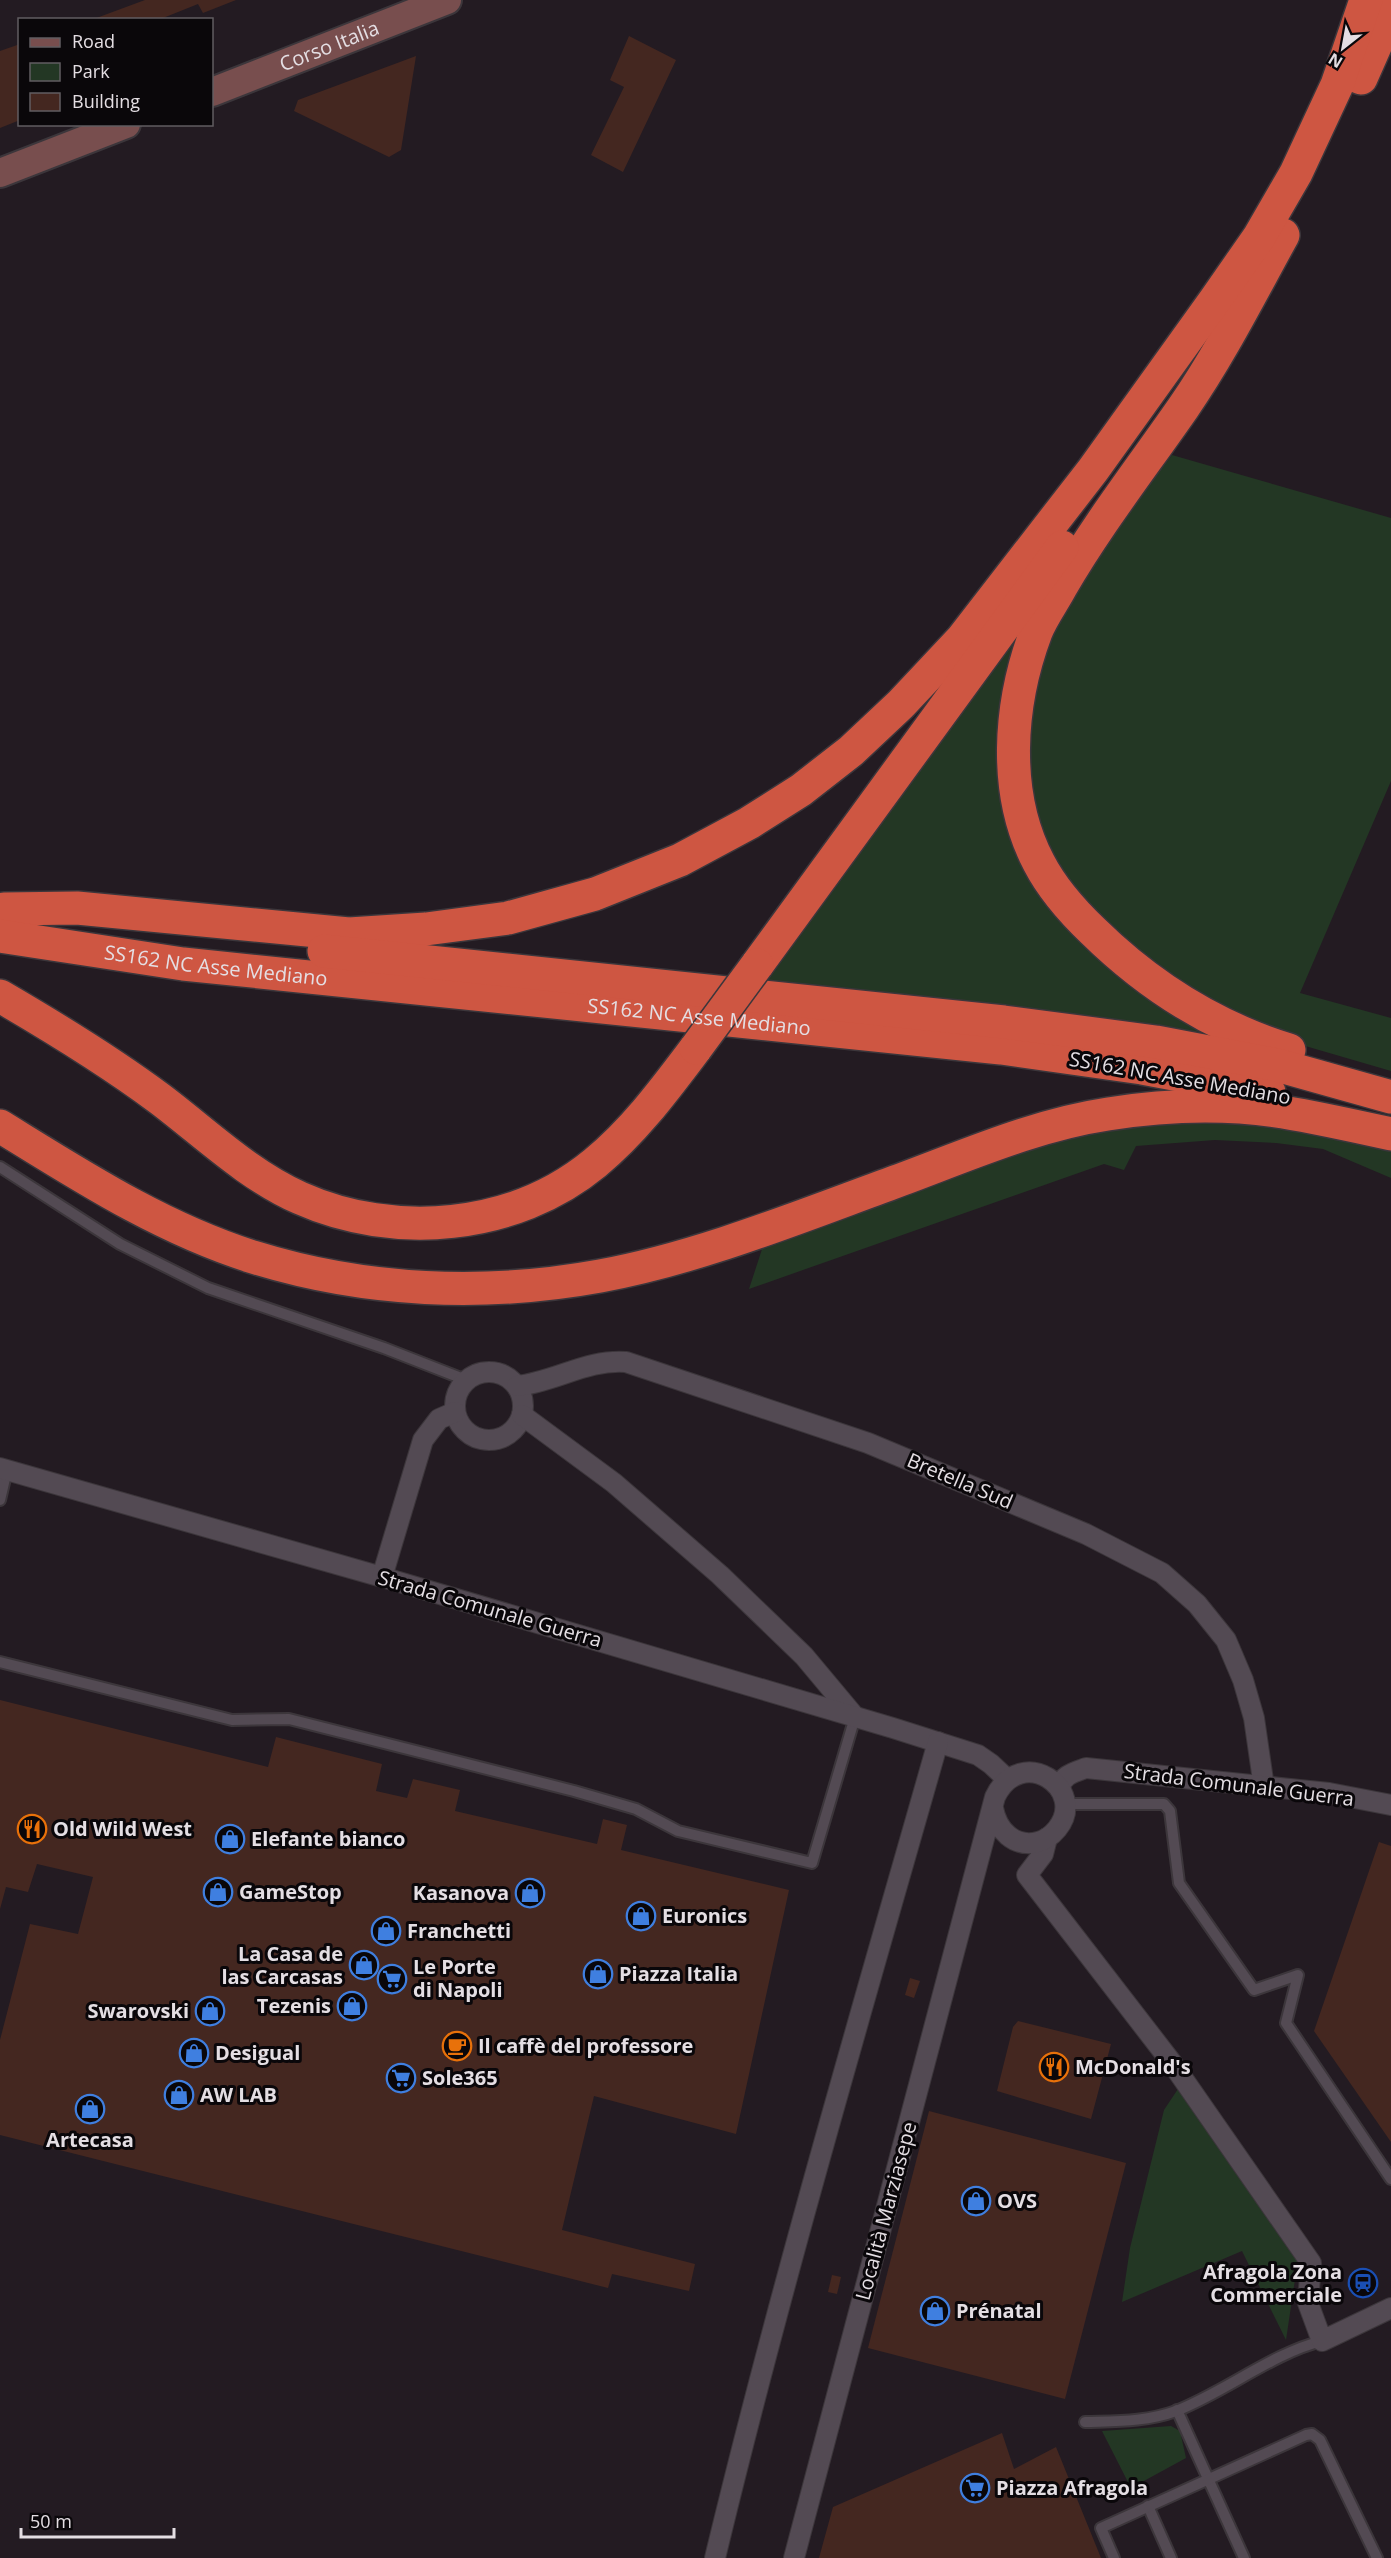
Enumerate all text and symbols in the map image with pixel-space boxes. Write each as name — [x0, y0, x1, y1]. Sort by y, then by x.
street label: Corso Italia — [275, 14, 383, 77]
legend — [18, 18, 213, 126]
north arrow — [1313, 18, 1373, 78]
text: Road — [72, 29, 115, 53]
text: N — [1324, 48, 1347, 74]
text: Park — [72, 59, 110, 83]
text: Building — [72, 89, 140, 113]
street label: SS162 NC Asse Mediano — [103, 938, 329, 992]
street label: SS162 NC Asse Mediano — [586, 992, 812, 1041]
street label: SS162 NC Asse Mediano — [1067, 1045, 1293, 1110]
street label: Bretella Sud — [903, 1446, 1017, 1515]
street label: Strada Comunale Guerra — [375, 1564, 605, 1653]
street label: Strada Comunale Guerra — [1122, 1757, 1356, 1812]
restaurant icon: Old Wild West — [16, 1813, 48, 1845]
place label: Old Wild West — [53, 1815, 192, 1842]
shop icon: Elefante bianco — [214, 1823, 246, 1855]
place label: Elefante bianco — [251, 1825, 405, 1852]
shop icon: GameStop — [202, 1876, 234, 1908]
shop icon: Kasanova — [514, 1877, 546, 1909]
place label: GameStop — [239, 1878, 342, 1905]
place label: Kasanova — [413, 1879, 509, 1906]
shop icon: Euronics — [625, 1900, 657, 1932]
place label: Euronics — [662, 1902, 747, 1929]
shop icon: Franchetti — [370, 1915, 402, 1947]
place label: Franchetti — [407, 1917, 511, 1944]
place label: La Casa de las Carcasas — [221, 1940, 343, 1990]
shop icon: La Casa de las Carcasas — [348, 1949, 380, 1981]
place label: Le Porte di Napoli — [413, 1953, 503, 2003]
shop icon: Piazza Italia — [582, 1958, 614, 1990]
place label: Piazza Italia — [619, 1960, 738, 1987]
supermarket icon: Le Porte di Napoli — [376, 1963, 408, 1995]
shop icon: Tezenis — [336, 1990, 368, 2022]
place label: Tezenis — [257, 1992, 331, 2019]
shop icon: Swarovski — [194, 1995, 226, 2027]
place label: Swarovski — [87, 1997, 189, 2024]
cafe icon: Il caffè del professore — [441, 2030, 473, 2062]
place label: Il caffè del professore — [478, 2032, 693, 2059]
shop icon: Desigual — [178, 2037, 210, 2069]
place label: Desigual — [215, 2039, 300, 2066]
restaurant icon: McDonald's — [1038, 2051, 1070, 2083]
place label: McDonald's — [1075, 2053, 1191, 2080]
supermarket icon: Sole365 — [385, 2062, 417, 2094]
place label: Sole365 — [422, 2064, 498, 2091]
shop icon: AW LAB — [163, 2079, 195, 2111]
place label: AW LAB — [200, 2081, 277, 2108]
shop icon: Artecasa — [74, 2093, 106, 2125]
street label: Località Marziasepe — [849, 2119, 922, 2303]
place label: Artecasa — [46, 2126, 134, 2153]
shop icon: OVS — [960, 2185, 992, 2217]
place label: OVS — [997, 2187, 1037, 2214]
place label: Afragola Zona Commerciale — [1203, 2258, 1342, 2308]
station icon: Afragola Zona Commerciale — [1347, 2267, 1379, 2299]
shop icon: Prénatal — [919, 2295, 951, 2327]
place label: Prénatal — [956, 2297, 1042, 2324]
supermarket icon: Piazza Afragola — [959, 2472, 991, 2504]
place label: Piazza Afragola — [996, 2474, 1148, 2501]
scale bar — [21, 2501, 174, 2539]
text: 50 m — [30, 2509, 72, 2533]

